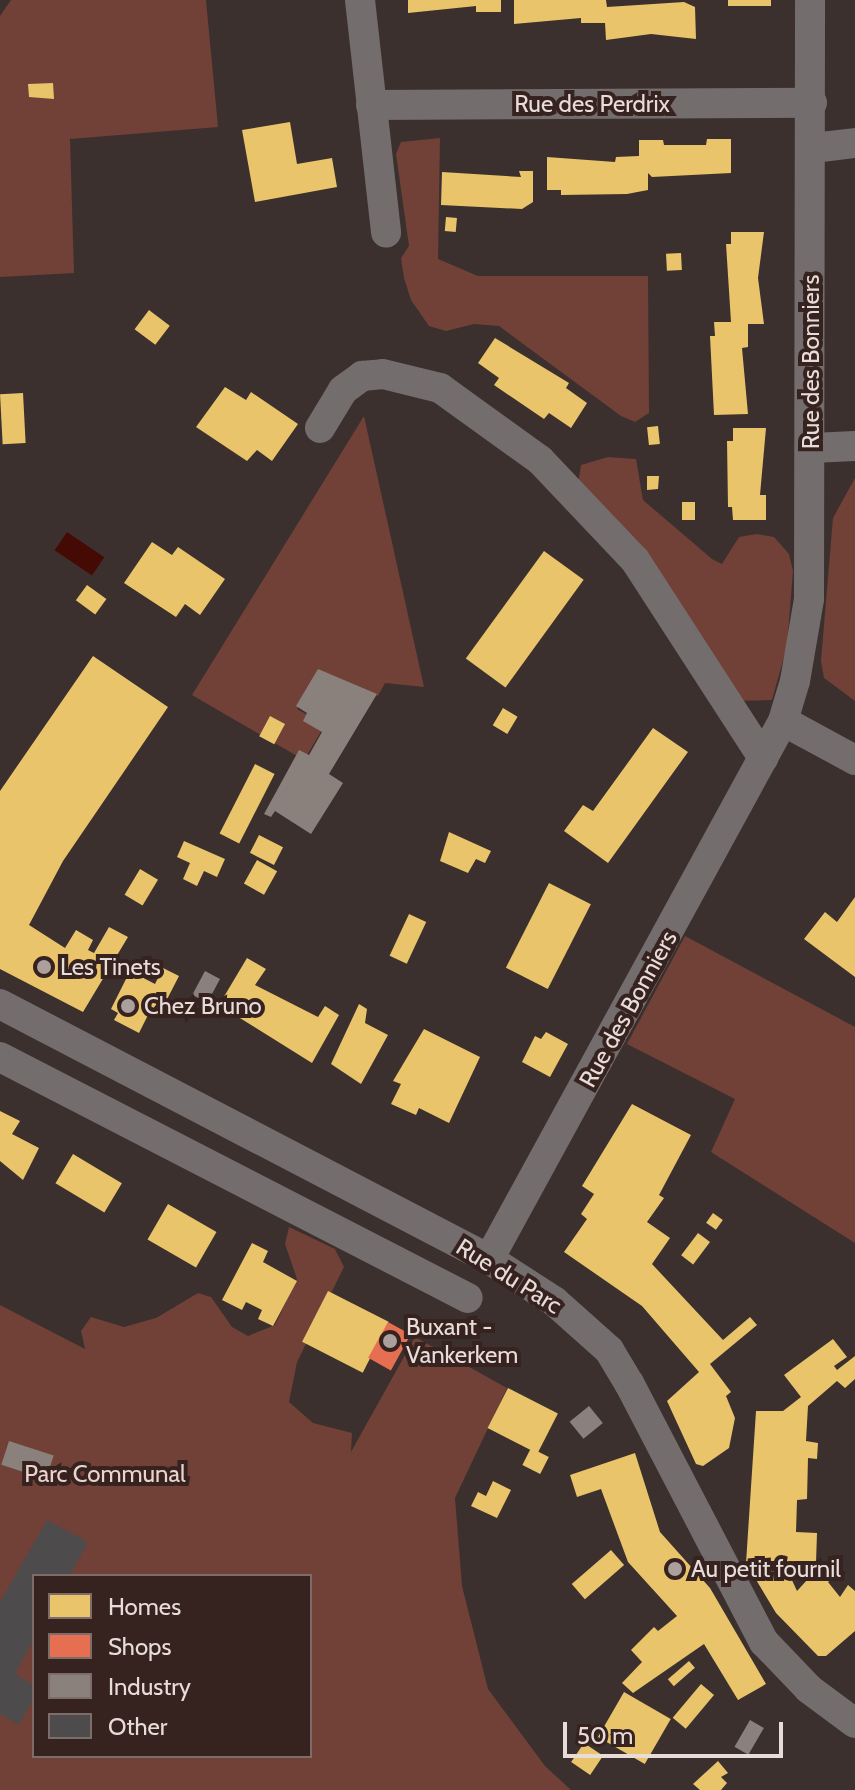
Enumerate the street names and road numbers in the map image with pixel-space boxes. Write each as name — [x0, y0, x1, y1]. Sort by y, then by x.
street label: Rue des Perdrix — [514, 90, 670, 118]
street label: Rue des Bonniers — [797, 275, 825, 449]
street label: Rue des Bonniers — [573, 926, 683, 1092]
street label: Rue du Parc — [451, 1232, 567, 1320]

